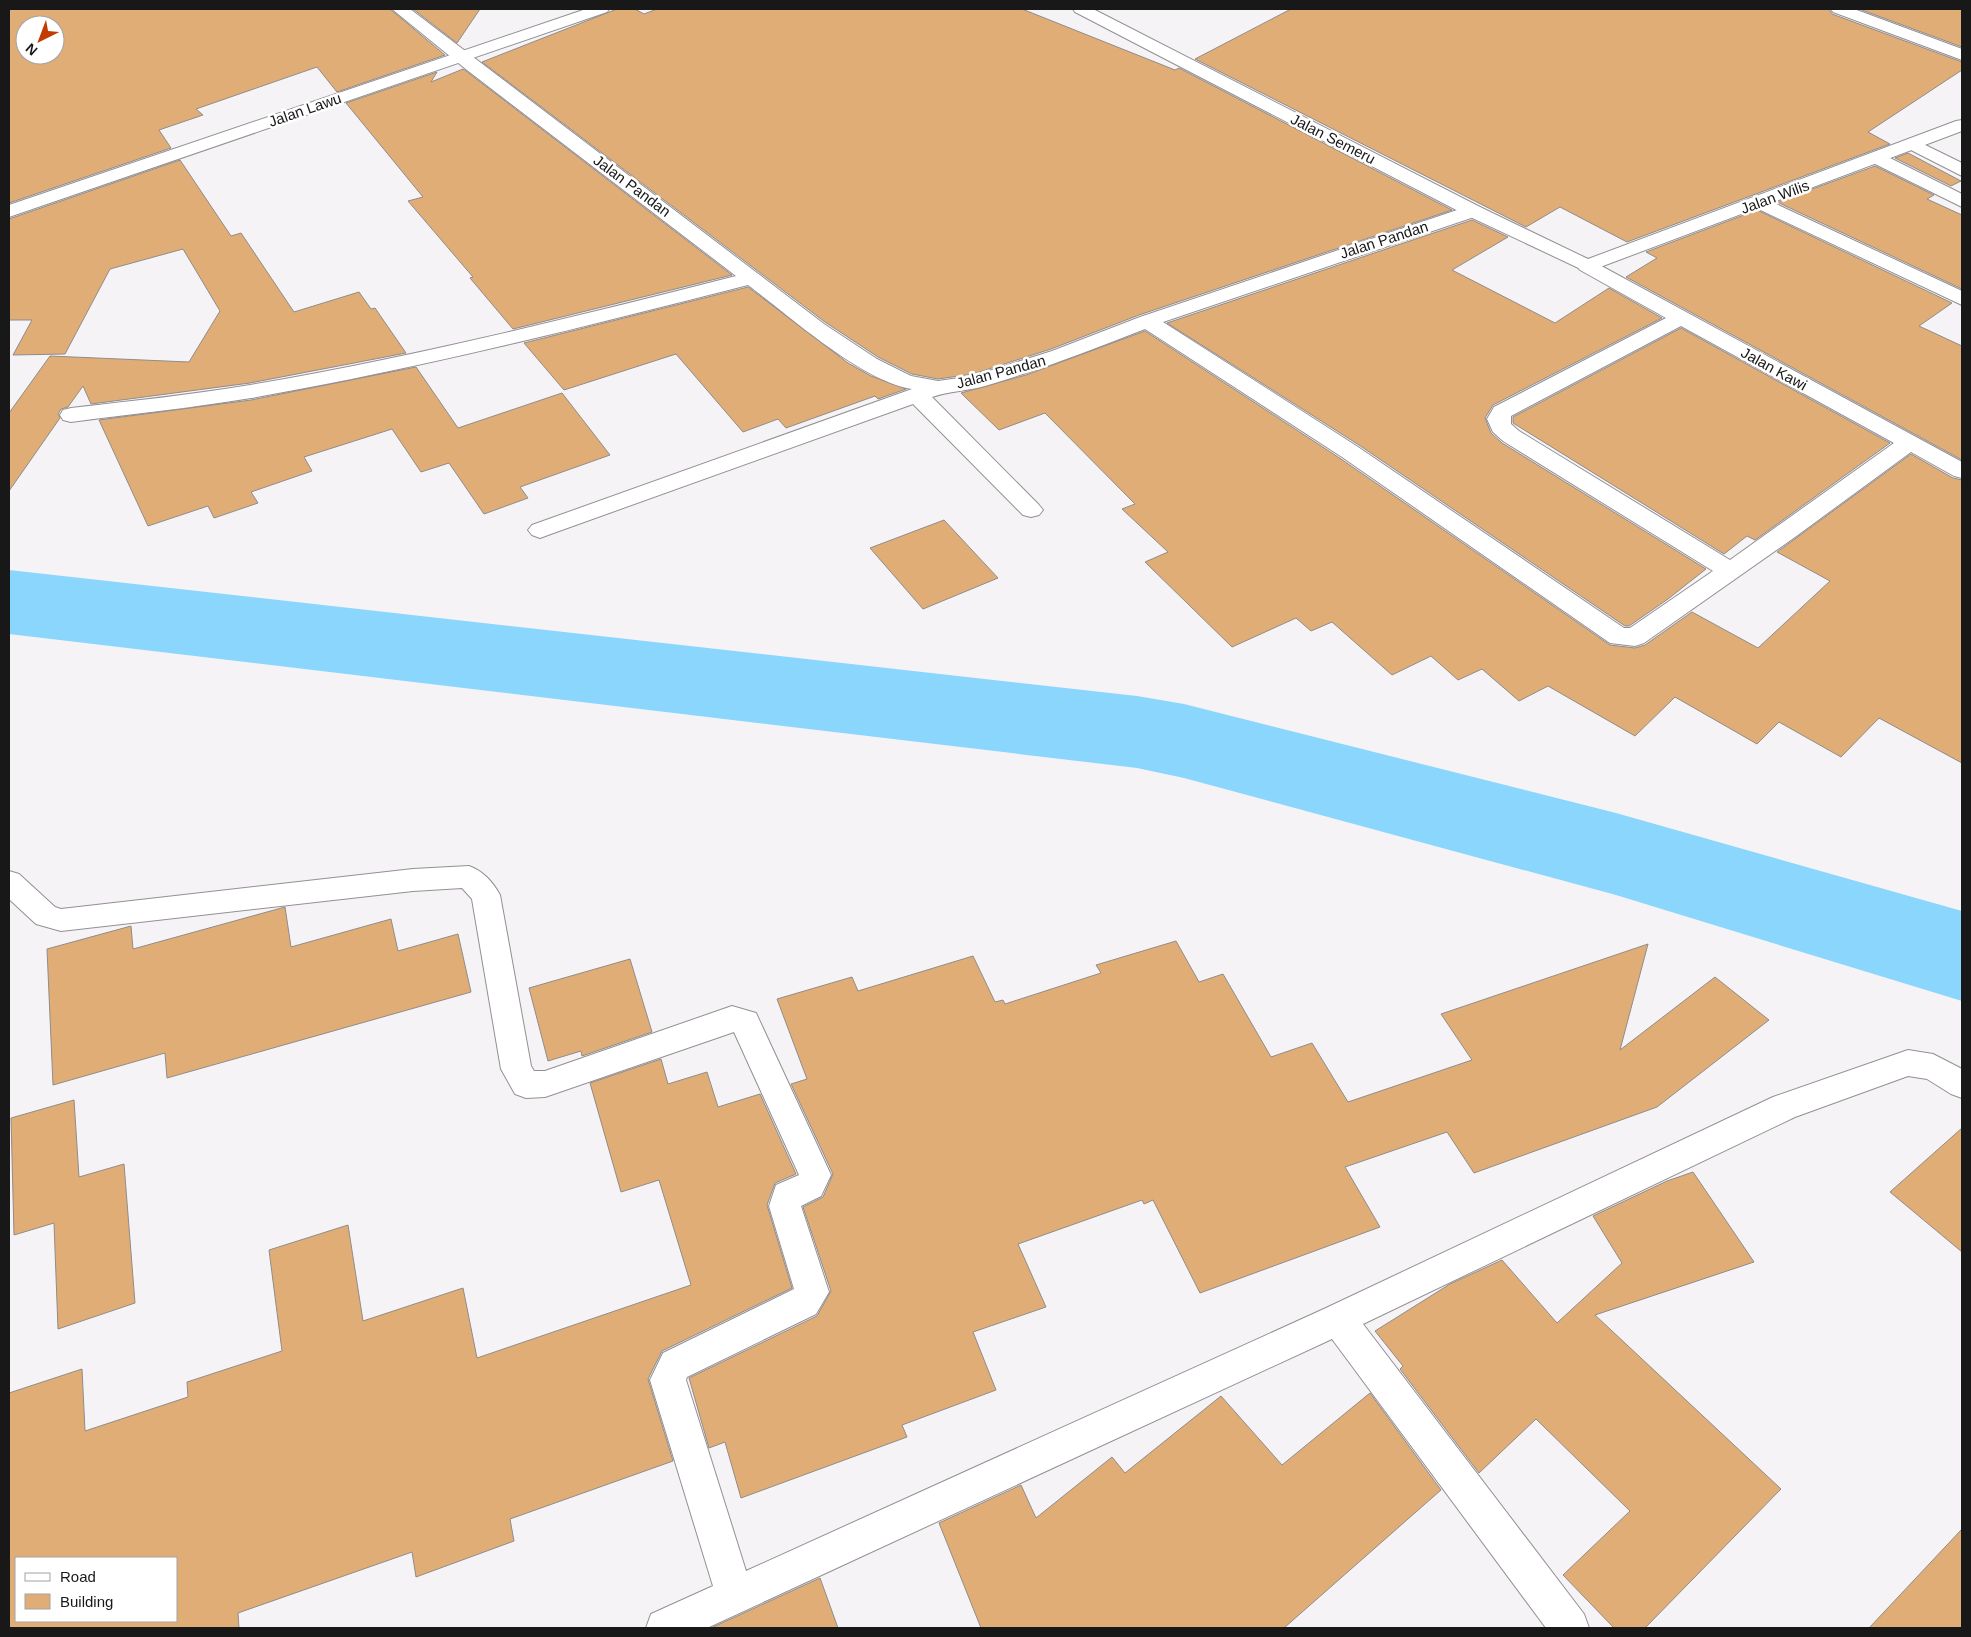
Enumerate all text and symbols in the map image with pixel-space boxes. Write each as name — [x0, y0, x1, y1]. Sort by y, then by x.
north arrow — [15, 15, 65, 65]
text: N — [22, 40, 40, 59]
street label: Jalan Lawu — [266, 89, 343, 130]
street label: Jalan Semeru — [1288, 110, 1378, 167]
street label: Jalan Pandan — [591, 151, 674, 220]
street label: Jalan Wilis — [1738, 176, 1811, 217]
street label: Jalan Pandan — [1338, 217, 1430, 262]
street label: Jalan Kawi — [1738, 344, 1810, 394]
street label: Jalan Pandan — [954, 351, 1047, 392]
legend — [15, 1557, 178, 1622]
text: Road — [60, 1568, 96, 1585]
text: Building — [60, 1593, 113, 1610]

